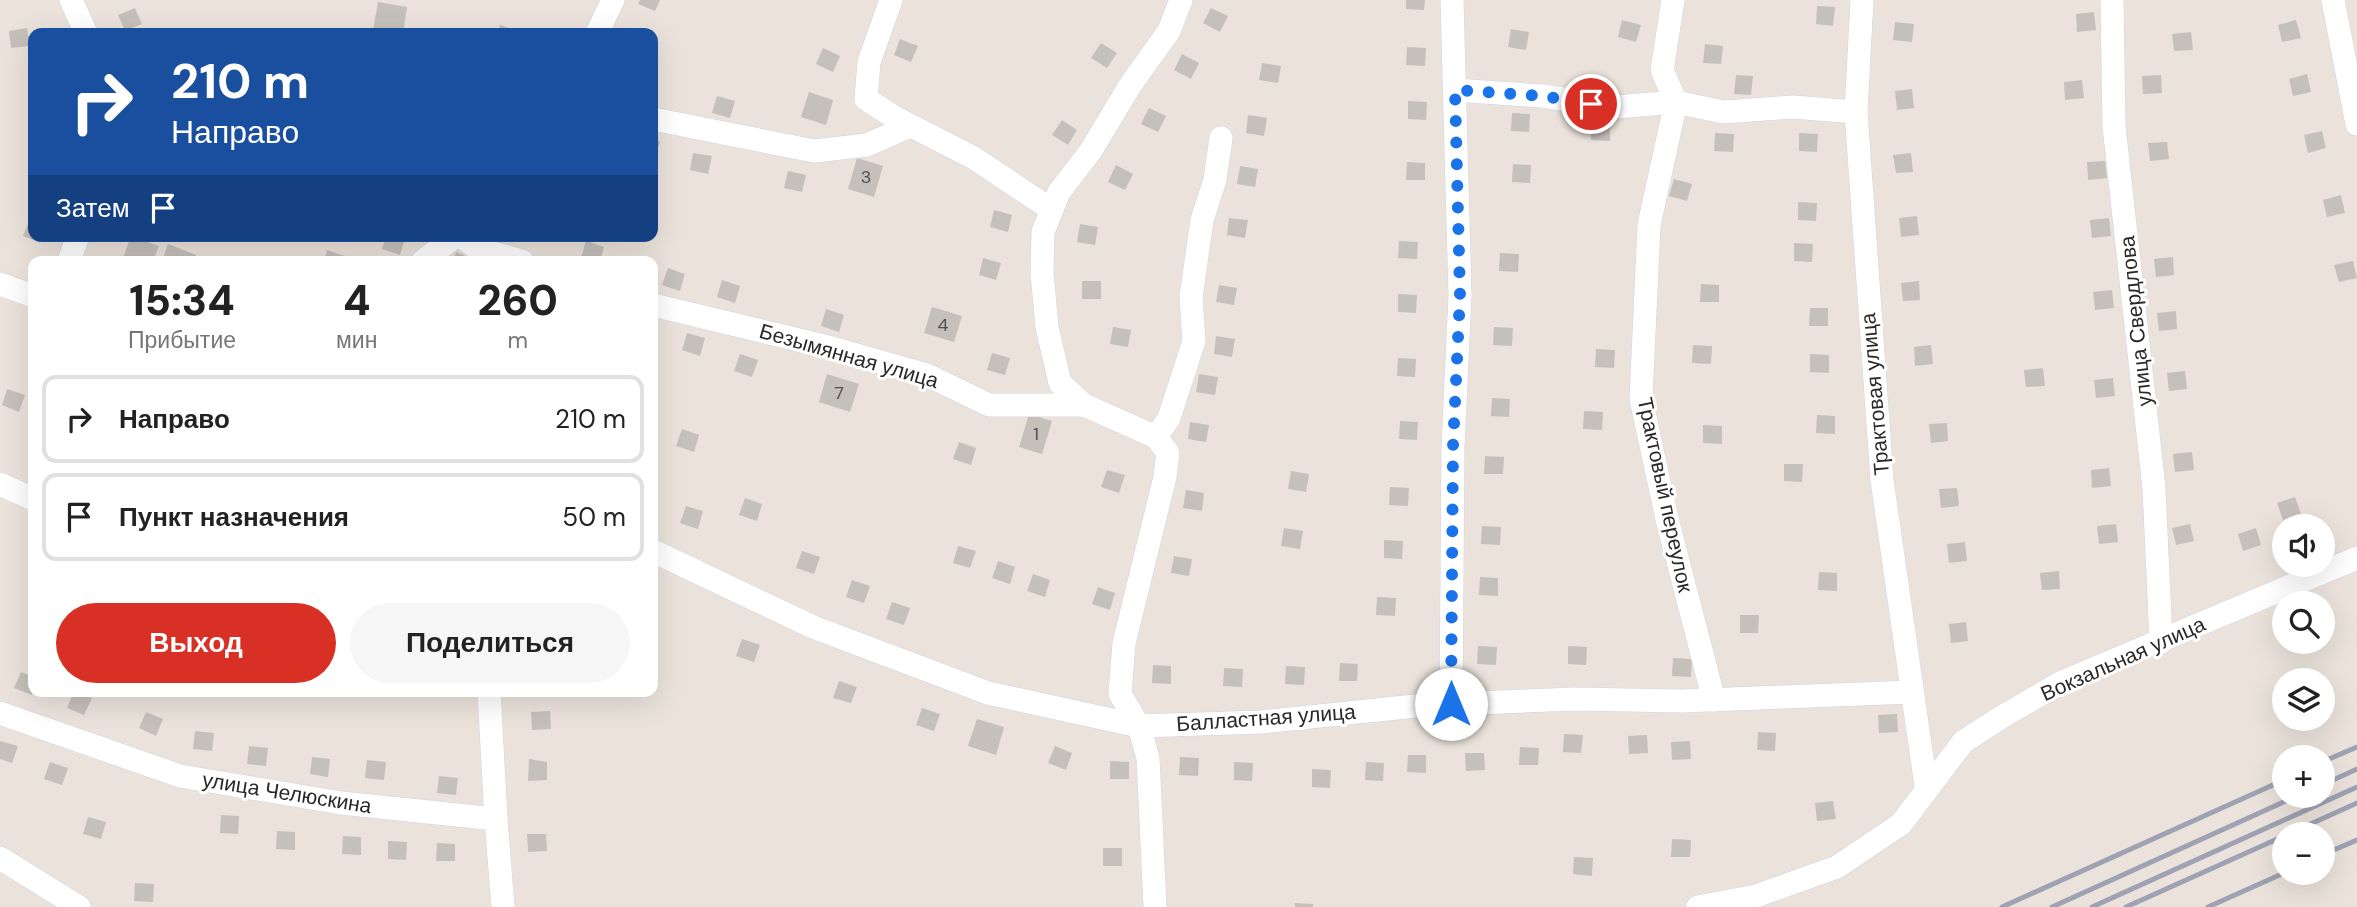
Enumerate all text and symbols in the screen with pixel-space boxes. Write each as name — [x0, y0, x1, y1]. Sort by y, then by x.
text: 210 m — [171, 49, 309, 113]
icon: right — [56, 56, 147, 147]
pin — [1561, 74, 1621, 134]
icon: arrive — [1572, 85, 1610, 123]
text: Направо — [171, 111, 299, 153]
house number: 3 — [861, 165, 871, 189]
icon: arrive — [144, 189, 182, 227]
text: Затем — [56, 191, 130, 225]
street label: улица Свердлова — [2113, 234, 2159, 408]
text: 15:34 — [129, 273, 235, 328]
text: 4 — [343, 273, 370, 328]
text: 260 — [477, 273, 558, 328]
street label: Трактовая улица — [1854, 311, 1896, 476]
house number: 4 — [938, 313, 949, 337]
street label: Безымянная улица — [756, 317, 942, 395]
text: Прибытие — [128, 325, 236, 355]
text: мин — [336, 325, 377, 355]
text: m — [507, 325, 528, 355]
house number: 7 — [834, 381, 844, 405]
street label: Трактовый переулок — [1631, 395, 1700, 596]
icon: right — [60, 400, 98, 438]
text: Направо — [119, 402, 230, 436]
text: 210 m — [555, 402, 626, 436]
house number: 1 — [1033, 422, 1039, 446]
icon: arrive — [60, 498, 98, 536]
text: Пункт назначения — [119, 500, 349, 534]
text: 50 m — [562, 500, 626, 534]
map controls — [2272, 514, 2335, 885]
button: sound — [2272, 514, 2335, 577]
button: search — [2272, 591, 2335, 654]
button: Выход — [56, 603, 336, 683]
button: Поделиться — [350, 603, 630, 683]
street label: Вокзальная улица — [2036, 610, 2210, 708]
position arrow — [1414, 667, 1488, 741]
button: layers — [2272, 668, 2335, 731]
street label: Балластная улица — [1175, 698, 1357, 738]
button: + — [2272, 745, 2335, 808]
street label: улица Челюскина — [200, 766, 374, 820]
button: − — [2272, 822, 2335, 885]

